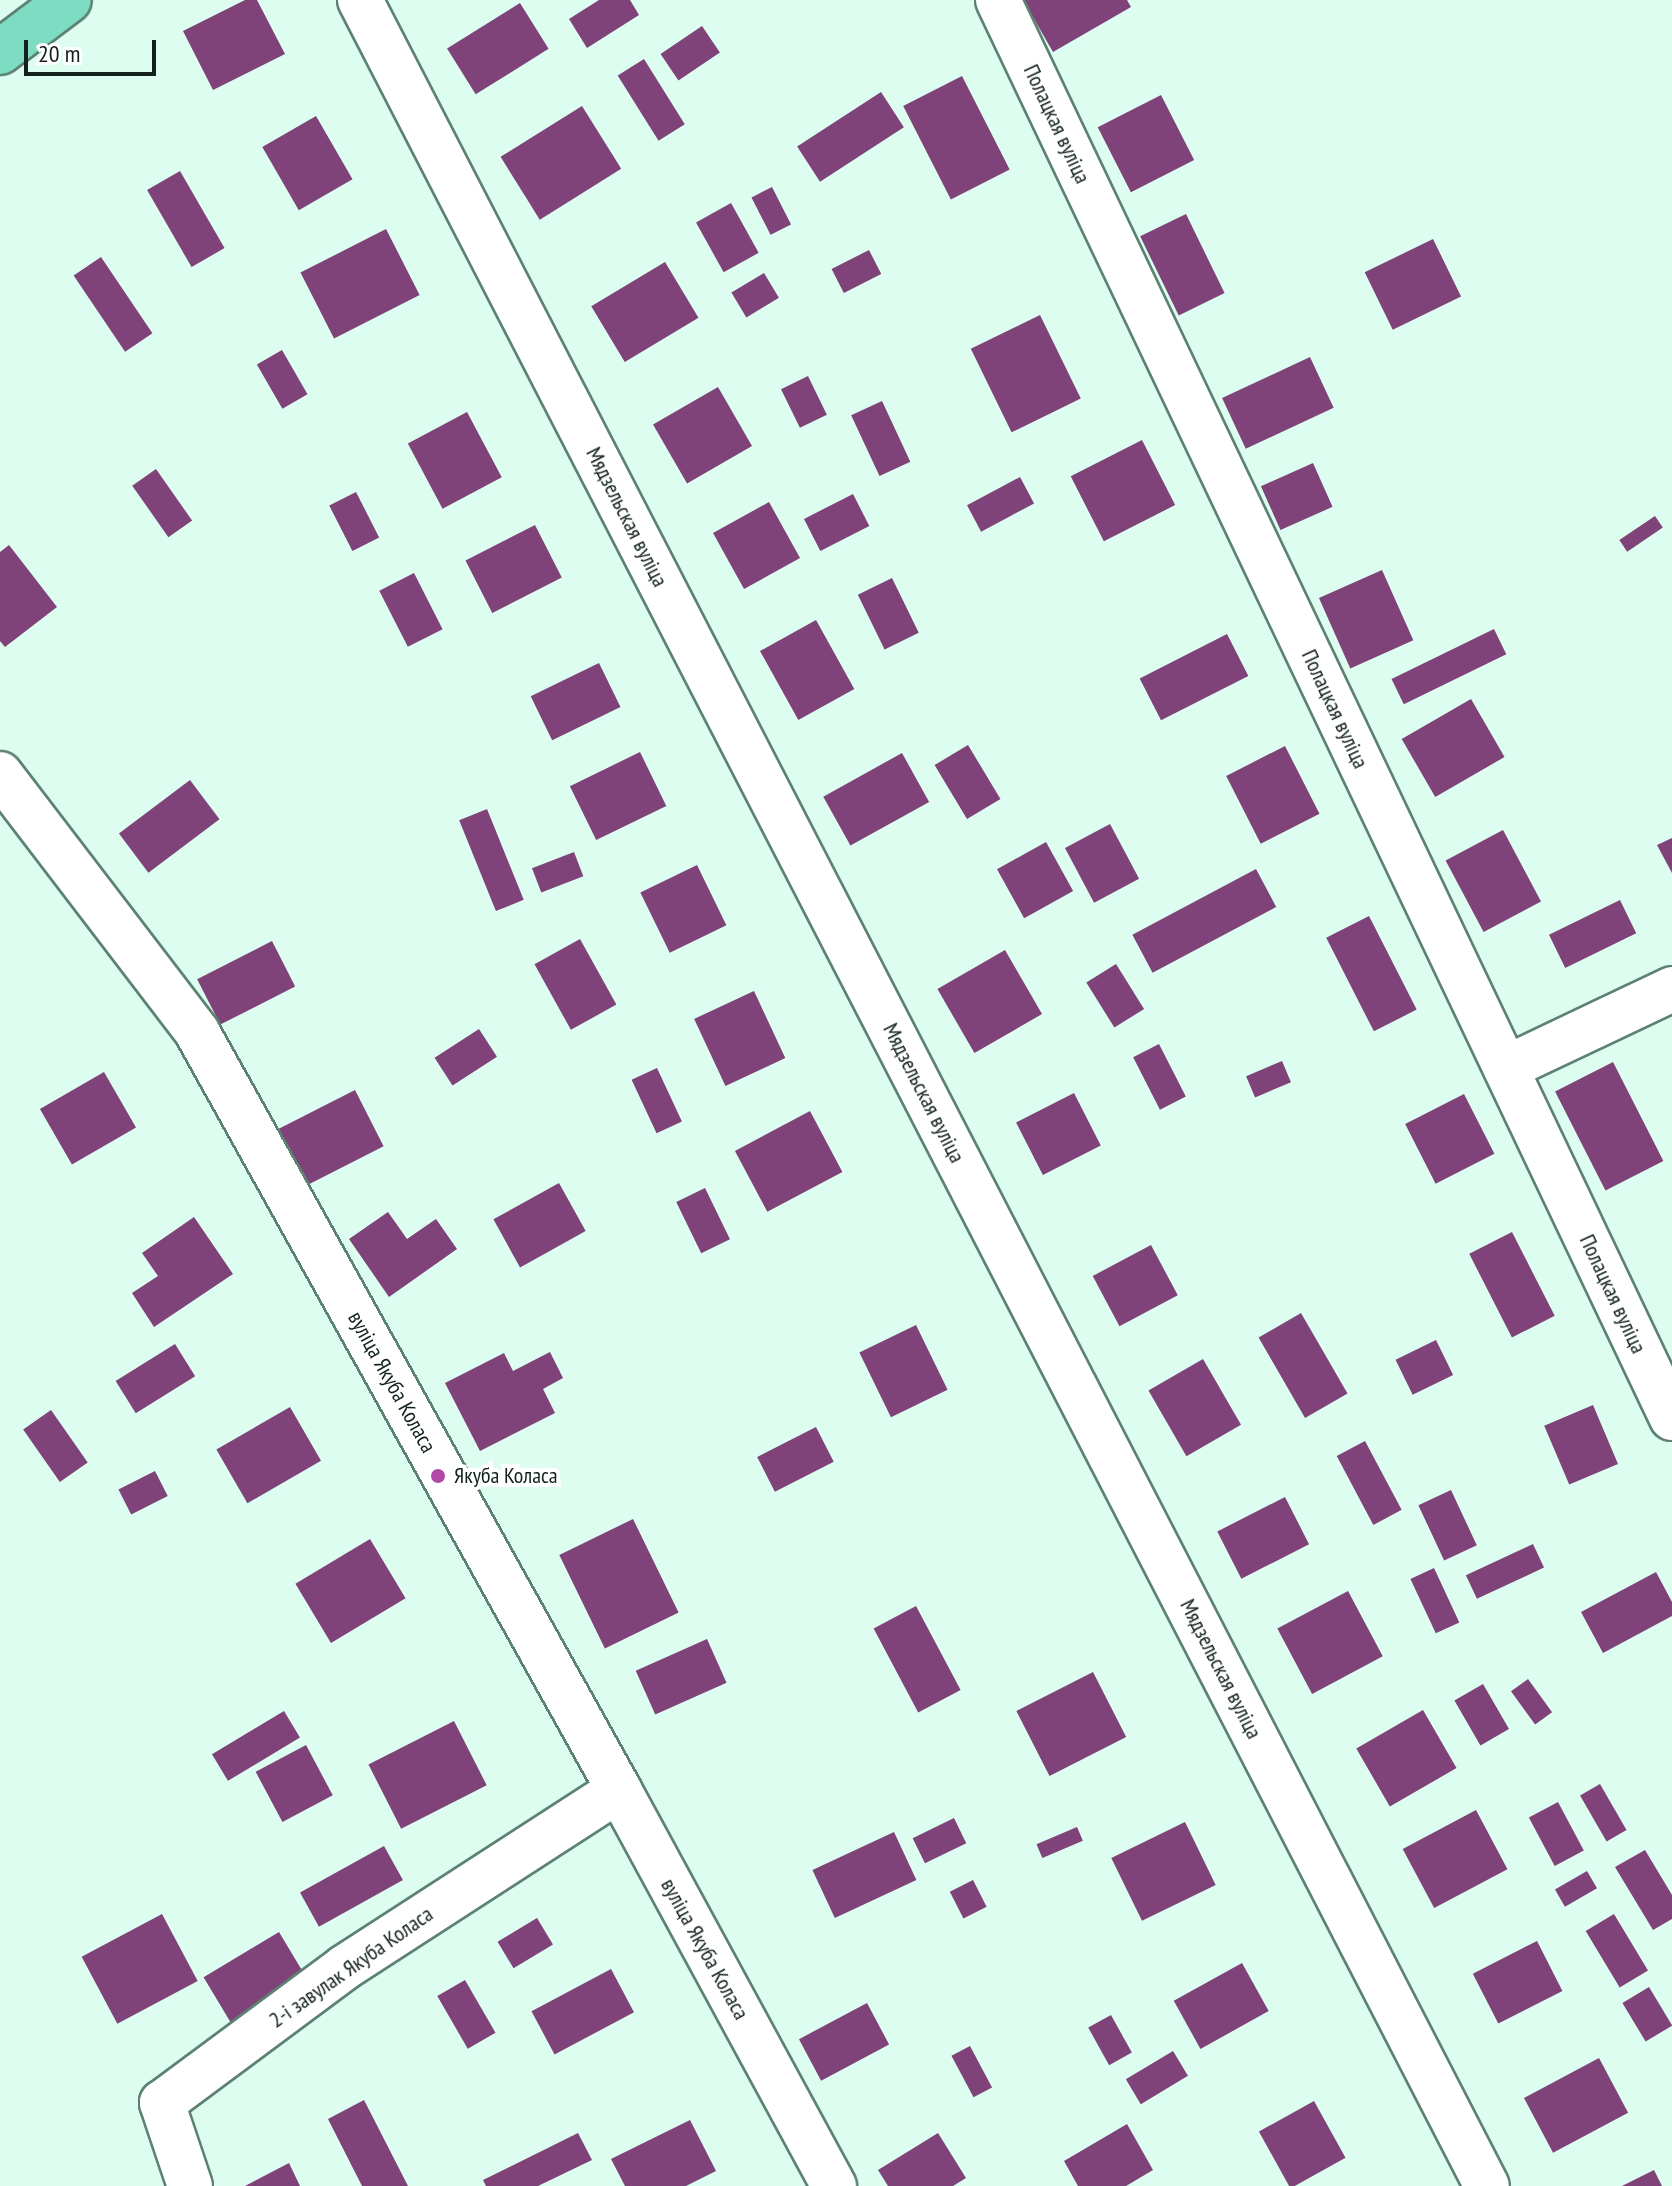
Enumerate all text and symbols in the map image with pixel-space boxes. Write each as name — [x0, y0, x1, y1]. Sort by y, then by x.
scale bar — [28, 24, 160, 74]
text: 20 m — [38, 38, 80, 69]
street label: Полацкая вуліца — [1018, 60, 1096, 188]
street label: Мядзельская вуліца — [580, 443, 674, 591]
street label: Полацкая вуліца — [1296, 645, 1374, 773]
street label: Мядзельская вуліца — [877, 1019, 971, 1167]
street label: Полацкая вуліца — [1574, 1230, 1652, 1358]
street label: вуліца Якуба Коласа — [342, 1307, 442, 1457]
place label: Якуба Коласа — [454, 1463, 558, 1489]
marker: Якуба Коласа — [429, 1467, 447, 1485]
street label: Мядзельская вуліца — [1174, 1595, 1268, 1743]
street label: вуліца Якуба Коласа — [655, 1874, 755, 2024]
street label: 2-і завулак Якуба Коласа — [264, 1901, 438, 2033]

